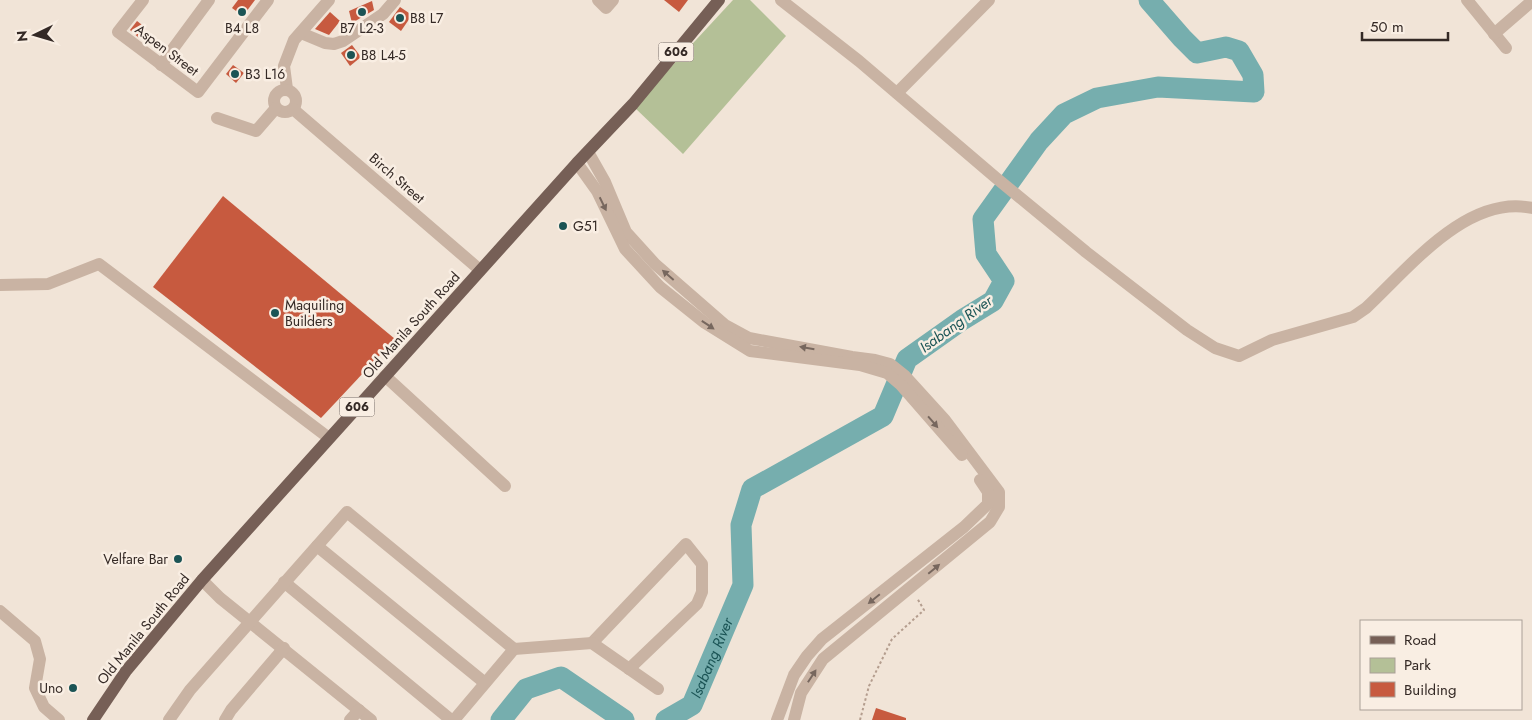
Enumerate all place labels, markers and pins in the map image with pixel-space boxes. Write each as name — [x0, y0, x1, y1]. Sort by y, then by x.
marker: B4 L8 — [236, 6, 248, 18]
marker: B7 L2-3 — [356, 6, 368, 18]
place label: B8 L7 — [410, 8, 444, 28]
marker: B8 L7 — [394, 12, 406, 24]
place label: B4 L8 — [225, 18, 259, 38]
place label: B7 L2-3 — [340, 18, 384, 38]
place label: B8 L4-5 — [361, 45, 406, 65]
marker: B8 L4-5 — [345, 49, 357, 61]
place label: B3 L16 — [245, 64, 285, 84]
marker: B3 L16 — [229, 68, 241, 80]
place label: G51 — [573, 216, 598, 236]
marker: G51 — [557, 220, 569, 232]
place label: Maquiling Builders — [285, 295, 344, 331]
marker: Maquiling Builders — [269, 307, 281, 319]
place label: Velfare Bar — [103, 549, 168, 569]
marker: Velfare Bar — [172, 553, 184, 565]
place label: Uno — [39, 678, 63, 698]
marker: Uno — [67, 682, 79, 694]

